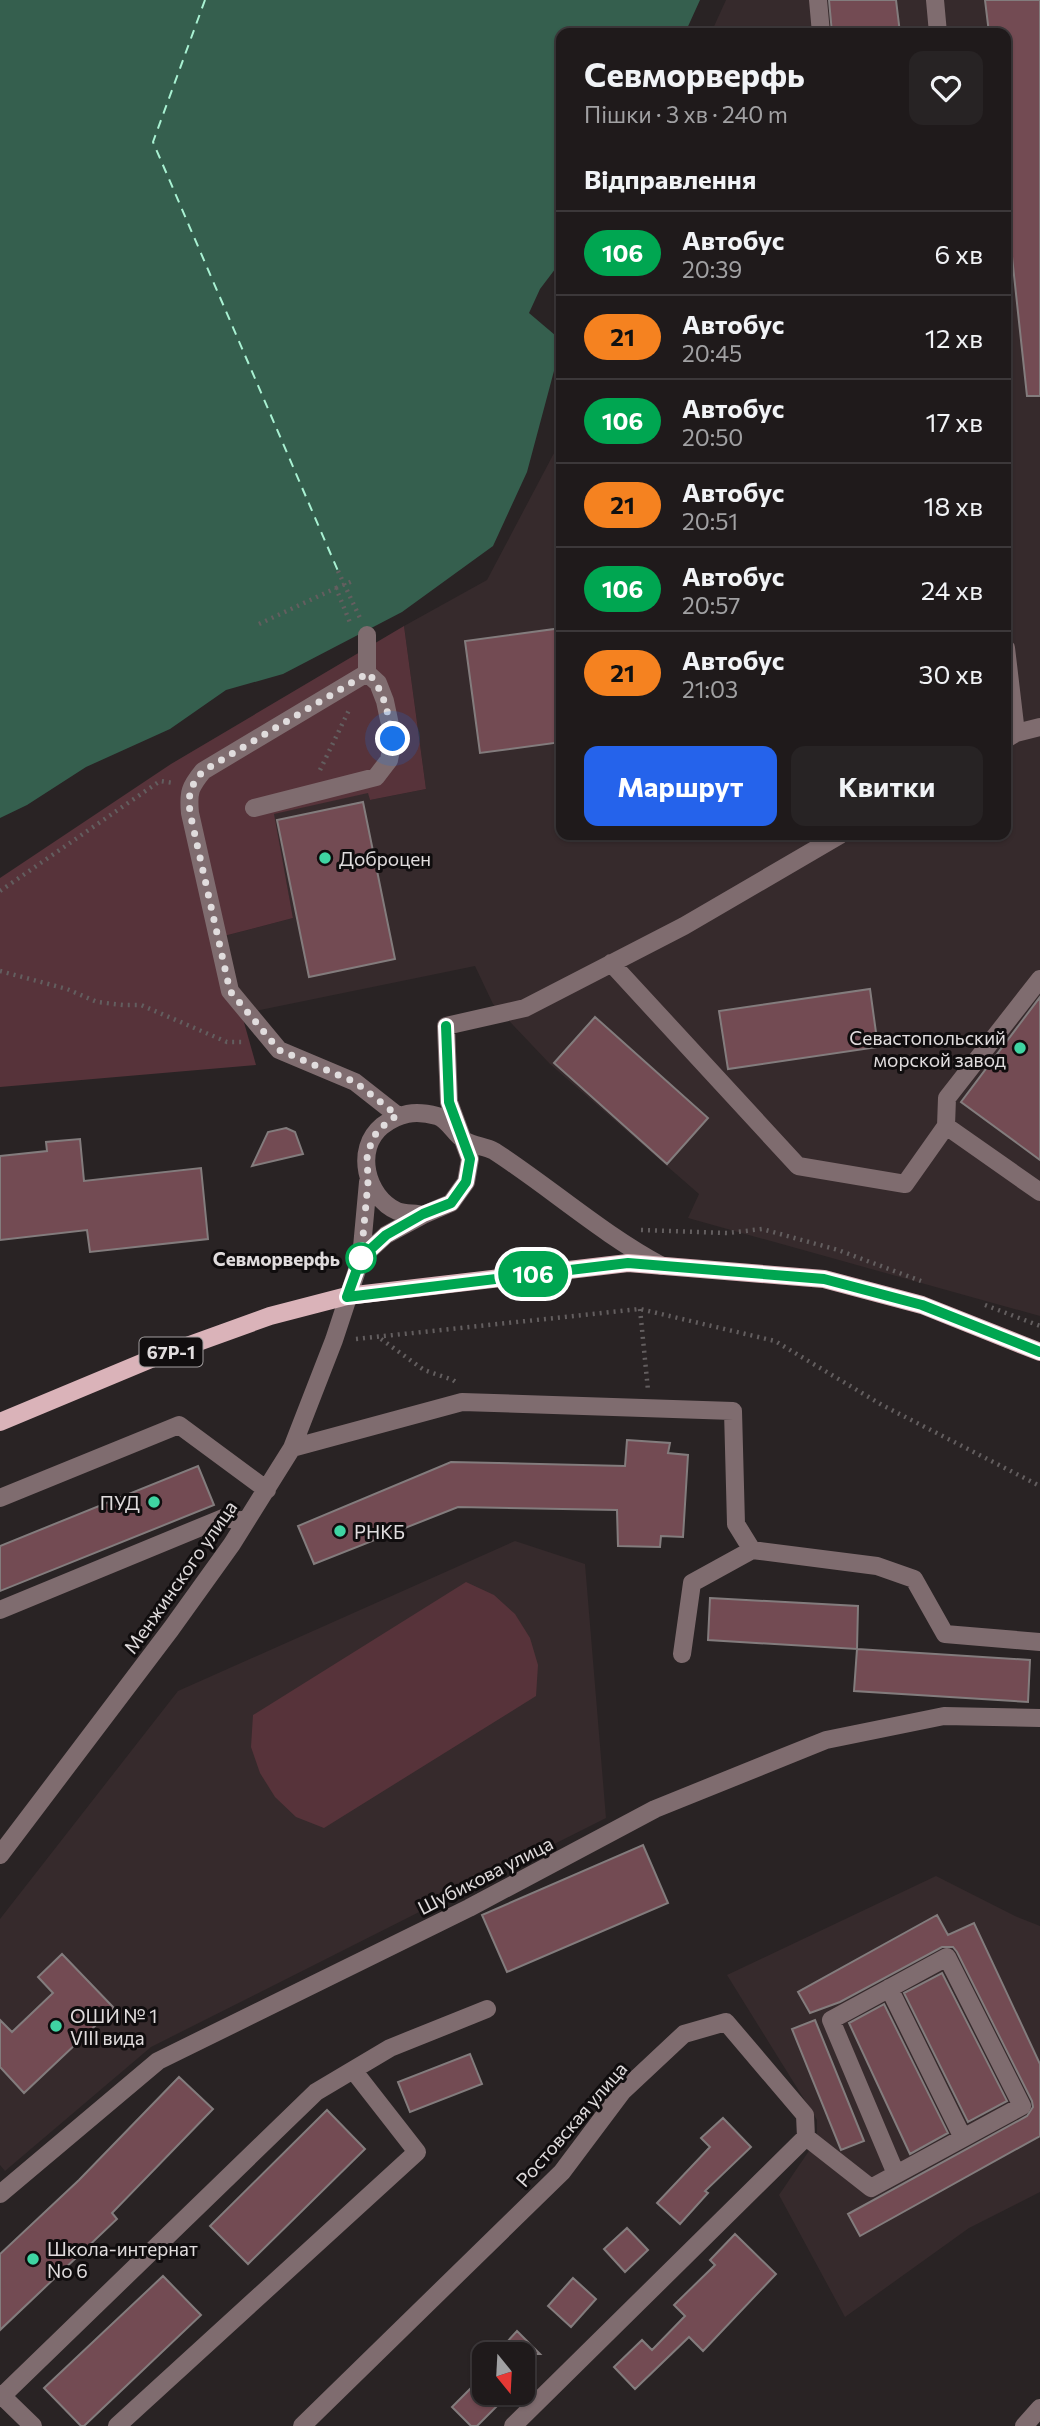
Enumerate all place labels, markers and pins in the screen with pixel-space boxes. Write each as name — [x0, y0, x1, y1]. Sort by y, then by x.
place label: Доброцен — [339, 847, 431, 870]
marker: Доброцен — [317, 850, 333, 866]
place label: Севастопольский морской завод — [849, 1026, 1006, 1071]
marker: Севастопольский морской завод — [1012, 1040, 1028, 1056]
marker: Севморверфь — [346, 1243, 376, 1273]
place label: Севморверфь — [213, 1247, 340, 1270]
place label: ПУД — [100, 1491, 140, 1514]
marker: ПУД — [146, 1494, 162, 1510]
place label: РНКБ — [354, 1520, 405, 1543]
marker: РНКБ — [332, 1523, 348, 1539]
place label: ОШИ № 1 VIII вида — [70, 2004, 157, 2049]
marker: ОШИ № 1 VIII вида — [48, 2018, 64, 2034]
place label: Школа-интернат No 6 — [47, 2237, 198, 2282]
marker: Школа-интернат No 6 — [25, 2251, 41, 2267]

